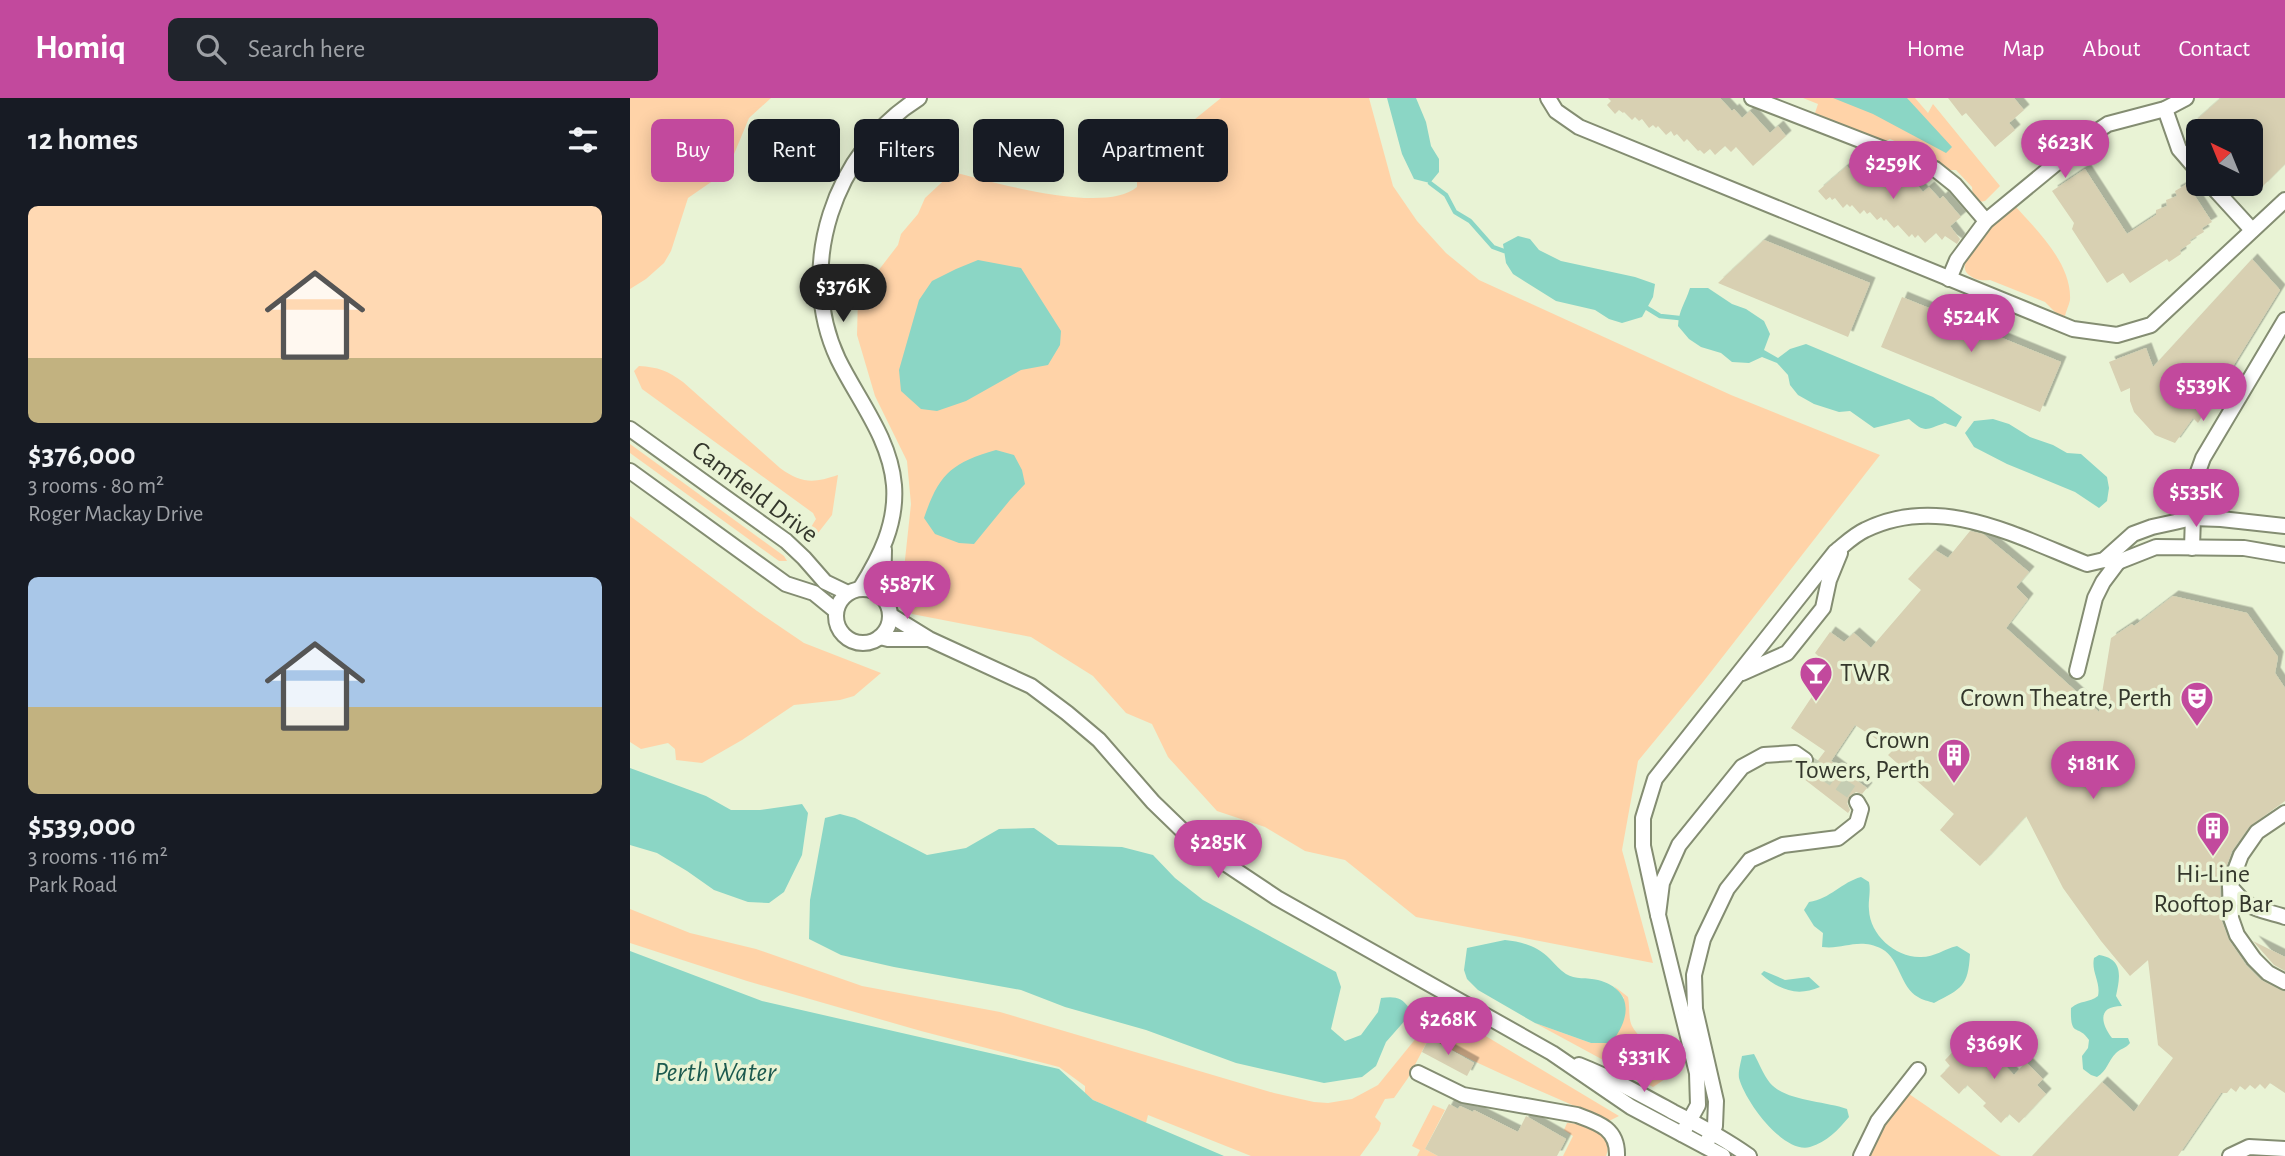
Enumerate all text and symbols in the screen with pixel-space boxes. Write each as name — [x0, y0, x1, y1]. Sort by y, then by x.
search box — [168, 18, 658, 81]
icon: search — [192, 30, 230, 68]
text: Homiq — [35, 32, 126, 65]
text: Search here — [248, 36, 365, 62]
text: Home — [1907, 37, 1965, 61]
text: Map — [2003, 37, 2045, 61]
text: About — [2083, 37, 2140, 61]
text: Contact — [2178, 37, 2250, 61]
chip: Buy — [651, 119, 734, 182]
chip: Rent — [748, 119, 840, 182]
chip: Filters — [854, 119, 959, 182]
chip: New — [973, 119, 1064, 182]
chip: Apartment — [1078, 119, 1228, 182]
north arrow — [2186, 119, 2263, 196]
map controls — [2186, 119, 2263, 196]
pin: $623K — [2016, 120, 2114, 180]
icon: filters — [564, 121, 602, 159]
text: 12 homes — [28, 125, 138, 155]
text: $623K — [2037, 131, 2093, 154]
pin: $259K — [1844, 141, 1942, 201]
text: $259K — [1865, 152, 1921, 175]
icon: home — [252, 252, 378, 378]
pin: $376K — [794, 264, 892, 324]
text: $376K — [816, 275, 870, 298]
pin: $524K — [1922, 294, 2020, 354]
text: $524K — [1943, 305, 1999, 328]
pin: $539K — [2154, 364, 2252, 423]
text: $539K — [2176, 374, 2230, 397]
street label: Camfield Drive — [687, 436, 823, 548]
text: $376,000 — [28, 440, 136, 470]
pin: $535K — [2147, 470, 2245, 529]
text: 3 rooms · 80 m² — [28, 475, 164, 498]
text: $535K — [2169, 480, 2223, 503]
text: Roger Mackay Drive — [28, 503, 203, 526]
pin: $587K — [858, 561, 956, 621]
text: $587K — [880, 572, 935, 595]
icon: home — [252, 623, 378, 749]
bar icon: TWR — [1797, 654, 1835, 703]
place label: TWR — [1840, 660, 1890, 686]
theatre icon: Crown Theatre, Perth — [2178, 679, 2216, 728]
place label: Crown Theatre, Perth — [1960, 685, 2172, 711]
place label: Crown Towers, Perth — [1795, 727, 1930, 783]
building icon: Crown Towers, Perth — [1935, 736, 1973, 785]
pin: $181K — [2044, 742, 2142, 801]
text: $181K — [2067, 752, 2119, 775]
building icon: Hi-Line Rooftop Bar — [2194, 809, 2232, 858]
text: $539,000 — [28, 811, 136, 841]
pin: $285K — [1169, 820, 1267, 880]
text: $285K — [1190, 831, 1246, 854]
text: 3 rooms · 116 m² — [28, 846, 168, 869]
place label: Hi-Line Rooftop Bar — [2154, 861, 2273, 917]
text: Park Road — [28, 874, 117, 897]
pin: $268K — [1399, 998, 1497, 1057]
text: $268K — [1419, 1008, 1477, 1031]
pin: $369K — [1945, 1021, 2043, 1081]
text: $369K — [1966, 1032, 2022, 1055]
pin: $331K — [1595, 1034, 1693, 1094]
text: $331K — [1618, 1045, 1670, 1068]
water label: Perth Water — [654, 1059, 777, 1087]

